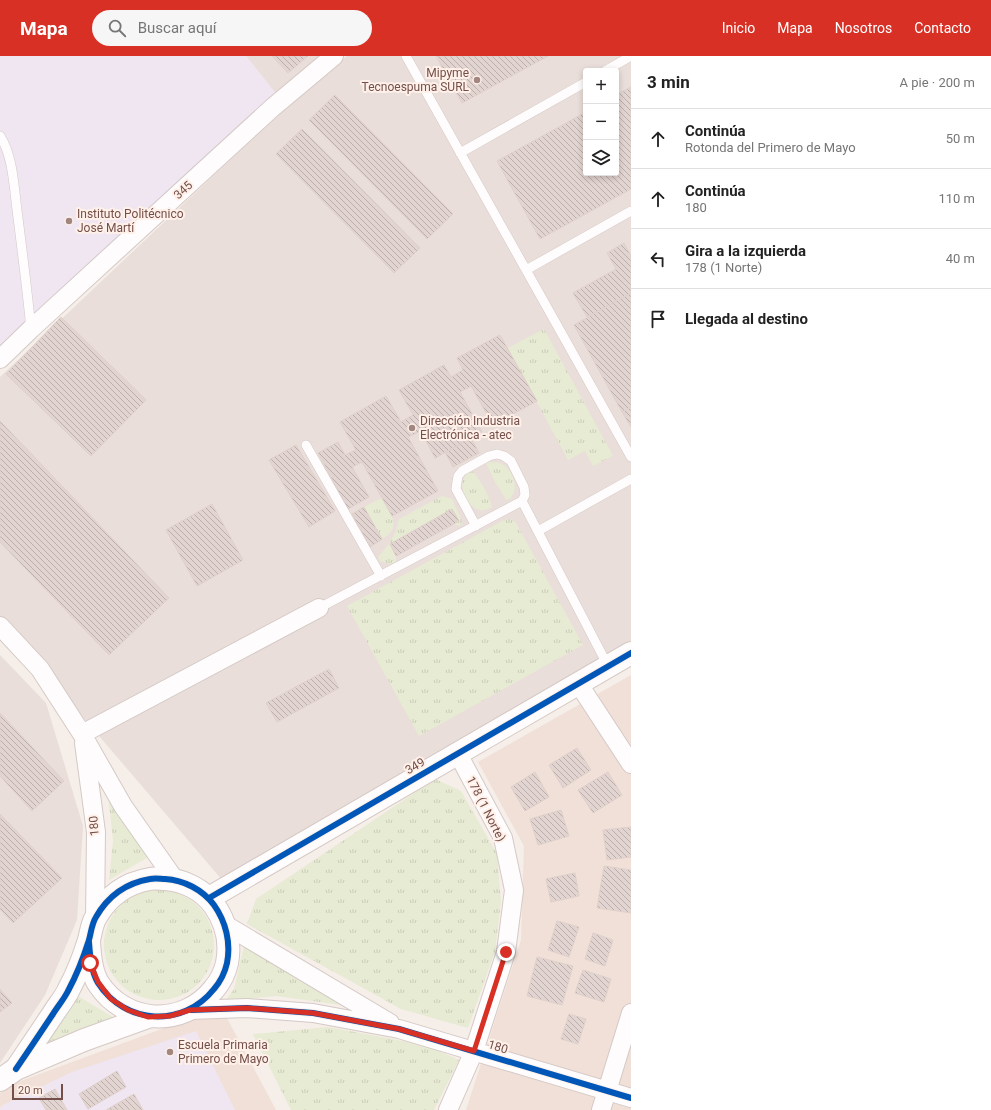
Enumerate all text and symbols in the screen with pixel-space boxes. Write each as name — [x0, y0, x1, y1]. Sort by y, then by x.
search box — [92, 10, 372, 46]
text: Mapa — [20, 17, 68, 40]
icon: search — [106, 17, 128, 39]
text: Buscar aquí — [138, 19, 217, 37]
text: Inicio — [722, 20, 755, 36]
text: Mapa — [777, 20, 813, 36]
text: Nosotros — [835, 20, 892, 36]
text: Contacto — [914, 20, 971, 36]
place label: Mipyme Tecnoespuma SURL — [362, 66, 470, 94]
map controls — [583, 68, 619, 176]
button: + — [583, 68, 619, 104]
text: 3 min — [647, 72, 690, 92]
marker: Mipyme Tecnoespuma SURL — [472, 75, 482, 85]
text: A pie · 200 m — [900, 75, 975, 90]
button: − — [583, 104, 619, 140]
text: Continúa — [685, 122, 746, 140]
icon: ahead — [647, 128, 669, 150]
text: 50 m — [946, 131, 975, 146]
button: layers — [583, 140, 619, 176]
text: Rotonda del Primero de Mayo — [685, 140, 856, 155]
street label: 345 — [171, 178, 195, 202]
text: Continúa — [685, 182, 746, 200]
icon: ahead — [647, 188, 669, 210]
text: 110 m — [938, 191, 975, 206]
text: 180 — [685, 200, 707, 215]
place label: Instituto Politécnico José Martí — [77, 207, 184, 235]
marker: Instituto Politécnico José Martí — [64, 216, 74, 226]
text: Gira a la izquierda — [685, 242, 806, 260]
icon: left — [647, 248, 669, 270]
text: 40 m — [946, 251, 975, 266]
text: 178 (1 Norte) — [685, 260, 762, 275]
icon: arrive — [647, 308, 669, 330]
text: Llegada al destino — [685, 310, 808, 328]
place label: Dirección Industria Electrónica - atec — [420, 414, 520, 442]
marker: Dirección Industria Electrónica - atec — [407, 423, 417, 433]
street label: 349 — [403, 755, 427, 777]
street label: 178 (1 Norte) — [464, 774, 508, 844]
street label: 180 — [86, 815, 102, 837]
route end — [497, 943, 515, 961]
route start — [81, 954, 99, 972]
street label: 180 — [486, 1037, 510, 1057]
place label: Escuela Primaria Primero de Mayo — [178, 1038, 269, 1066]
marker: Escuela Primaria Primero de Mayo — [165, 1047, 175, 1057]
scale bar — [12, 1082, 63, 1101]
text: 20 m — [18, 1084, 43, 1097]

